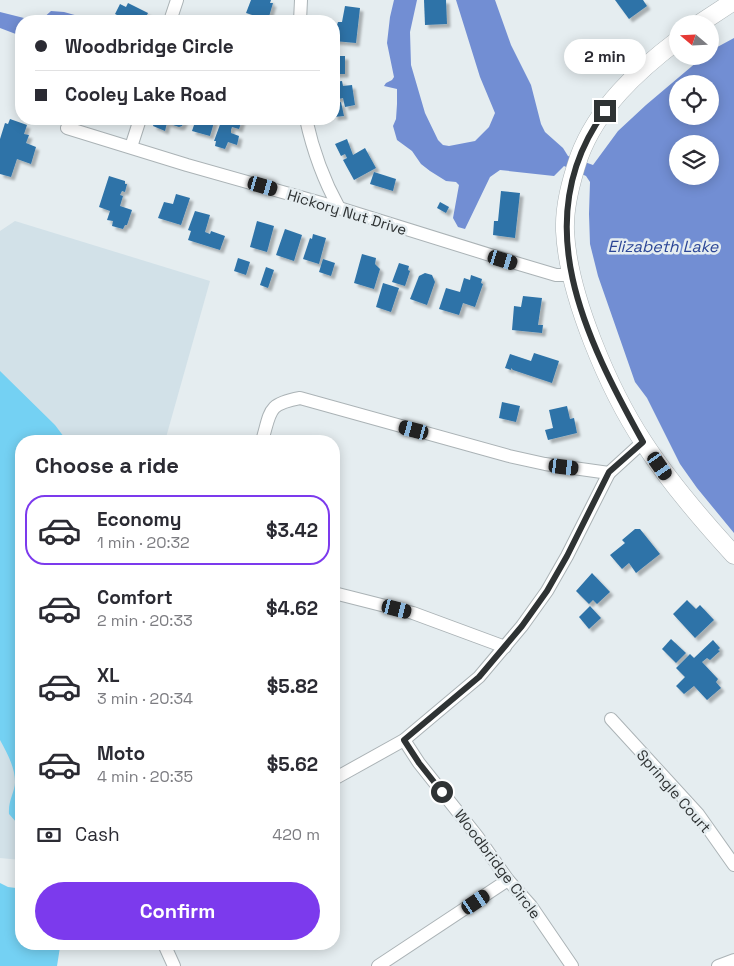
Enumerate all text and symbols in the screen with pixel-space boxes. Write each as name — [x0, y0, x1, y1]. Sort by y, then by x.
north arrow — [669, 15, 719, 65]
map controls — [669, 15, 719, 185]
text: Woodbridge Circle — [65, 34, 234, 59]
callout: 2 min — [564, 38, 646, 74]
text: 2 min — [584, 46, 626, 67]
button: locate — [669, 75, 719, 125]
text: Cooley Lake Road — [65, 82, 227, 107]
route end — [594, 100, 616, 122]
button: layers — [669, 135, 719, 185]
car — [246, 175, 279, 197]
street label: Hickory Nut Drive — [285, 185, 409, 239]
water label: Elizabeth Lake — [608, 236, 719, 257]
car — [486, 248, 519, 272]
car — [397, 419, 430, 441]
car — [645, 449, 674, 483]
text: Choose a ride — [35, 451, 179, 479]
car — [548, 458, 579, 476]
text: Economy — [97, 507, 181, 532]
icon: car — [37, 508, 82, 553]
text: $3.42 — [266, 518, 318, 543]
text: 1 min · 20:32 — [97, 532, 190, 553]
text: Comfort — [97, 585, 173, 610]
icon: car — [37, 586, 82, 631]
text: $4.62 — [266, 596, 318, 621]
car — [380, 598, 413, 620]
text: 2 min · 20:33 — [97, 610, 193, 631]
text: XL — [97, 663, 120, 688]
icon: car — [37, 664, 82, 709]
text: $5.82 — [267, 674, 318, 699]
text: 3 min · 20:34 — [97, 688, 193, 709]
text: Moto — [97, 741, 145, 766]
icon: car — [37, 742, 82, 787]
street label: Springle Court — [633, 745, 715, 837]
text: $5.62 — [267, 752, 318, 777]
text: 4 min · 20:35 — [97, 766, 193, 787]
route start — [431, 781, 453, 803]
street label: Woodbridge Circle — [451, 805, 545, 923]
icon: cash — [35, 821, 63, 849]
text: Cash — [75, 822, 120, 847]
text: 420 m — [272, 824, 320, 845]
button: Confirm — [35, 882, 320, 940]
car — [459, 887, 492, 917]

